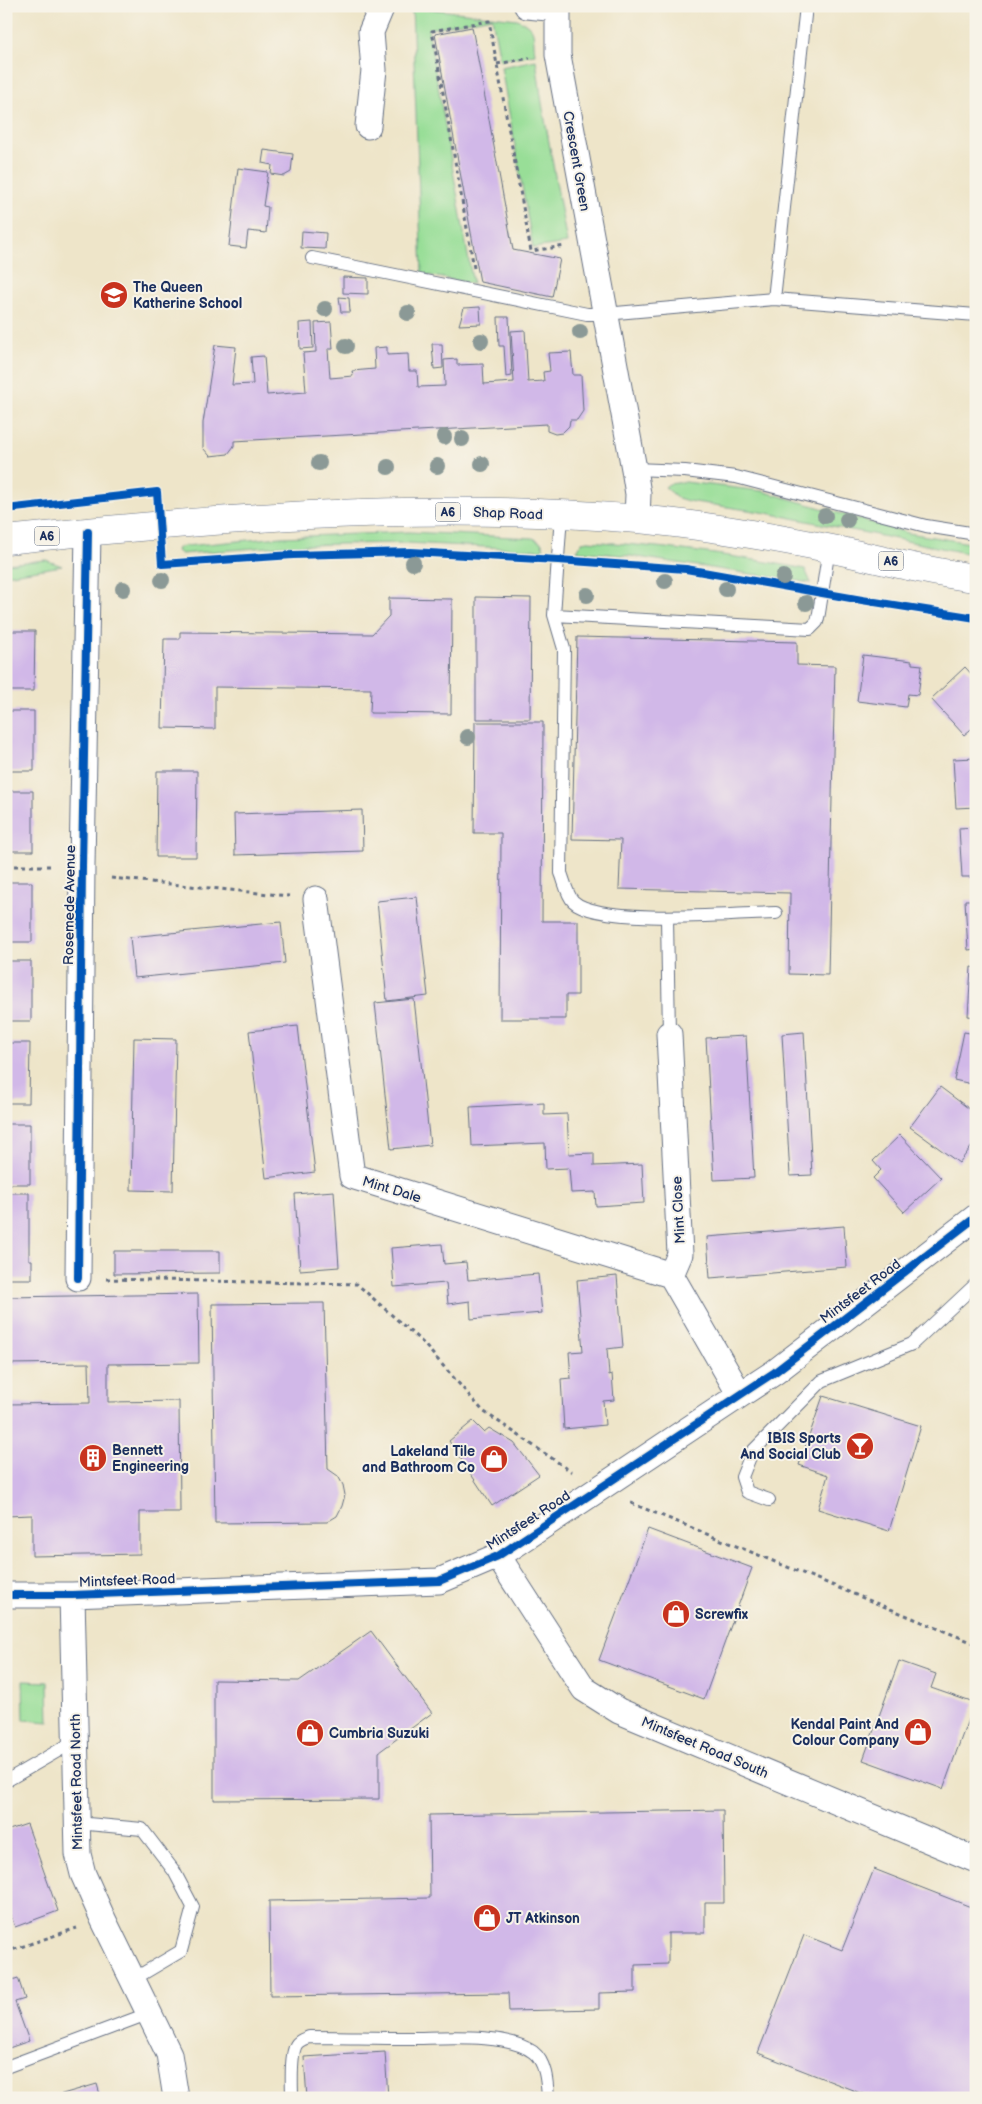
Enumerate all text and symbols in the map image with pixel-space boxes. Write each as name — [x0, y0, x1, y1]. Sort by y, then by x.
street label: Crescent Green — [559, 110, 594, 213]
place label: The Queen Katherine School — [133, 279, 242, 312]
school or university icon: The Queen Katherine School — [99, 280, 129, 310]
road number: A6 — [436, 502, 460, 522]
street label: Shap Road — [473, 504, 543, 523]
road number: A6 — [34, 526, 60, 546]
road number: A6 — [878, 552, 904, 570]
street label: Rosemede Avenue — [60, 845, 79, 965]
street label: Mint Dale — [360, 1172, 423, 1206]
street label: Mint Close — [668, 1176, 689, 1244]
street label: Mintsfeet Road — [817, 1256, 904, 1327]
place label: IBIS Sports And Social Club — [739, 1430, 841, 1463]
bar icon: IBIS Sports And Social Club — [845, 1431, 875, 1461]
place label: Bennett Engineering — [112, 1442, 189, 1475]
building icon: Bennett Engineering — [78, 1443, 108, 1473]
place label: Lakeland Tile and Bathroom Co — [362, 1443, 475, 1476]
shop icon: Lakeland Tile and Bathroom Co — [479, 1444, 509, 1474]
street label: Mintsfeet Road — [483, 1487, 573, 1554]
street label: Mintsfeet Road — [78, 1570, 176, 1591]
shop icon: Screwfix — [661, 1599, 691, 1629]
place label: Screwfix — [695, 1606, 749, 1623]
street label: Mintsfeet Road South — [639, 1713, 771, 1782]
street label: Mintsfeet Road North — [67, 1714, 86, 1850]
place label: Kendal Paint And Colour Company — [791, 1716, 900, 1749]
shop icon: Kendal Paint And Colour Company — [903, 1717, 933, 1747]
shop icon: Cumbria Suzuki — [295, 1718, 325, 1748]
place label: Cumbria Suzuki — [329, 1725, 429, 1742]
shop icon: JT Atkinson — [472, 1903, 502, 1933]
place label: JT Atkinson — [506, 1910, 580, 1927]

